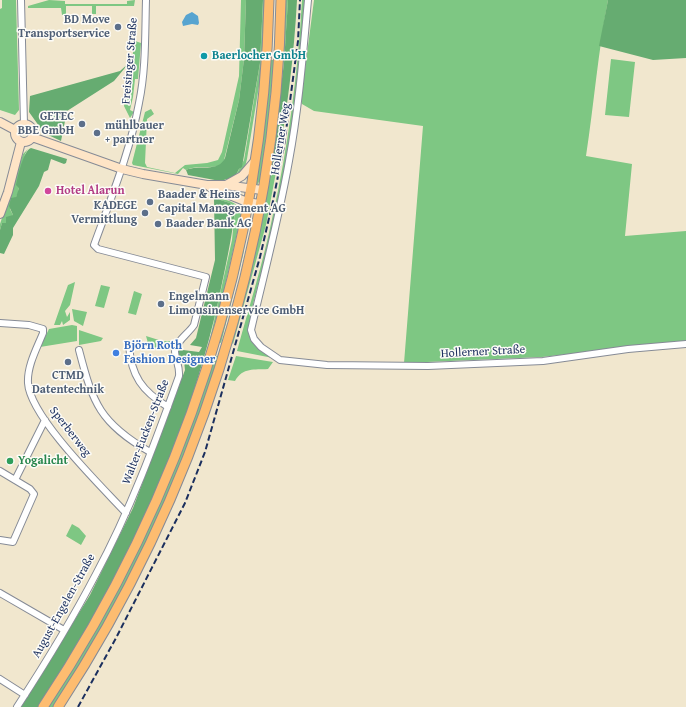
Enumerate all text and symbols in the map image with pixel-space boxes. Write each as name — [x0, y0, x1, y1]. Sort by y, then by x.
place label: BD Move Transportservice — [18, 13, 110, 41]
street label: Freisinger Straße — [119, 17, 141, 105]
marker: BD Move Transportservice — [113, 22, 123, 32]
place label: Baerlocher GmbH — [212, 49, 306, 63]
marker: Baerlocher GmbH — [199, 51, 209, 61]
street label: Hollerner Weg — [268, 102, 294, 176]
place label: GETEC BBE GmbH — [18, 110, 74, 138]
marker: GETEC BBE GmbH — [77, 119, 87, 129]
place label: mühlbauer + partner — [105, 119, 164, 147]
marker: mühlbauer + partner — [92, 128, 102, 138]
place label: Hotel Alarun — [56, 184, 125, 198]
marker: Hotel Alarun — [43, 186, 53, 196]
place label: Baader & Heins Capital Management AG — [158, 188, 286, 216]
marker: Baader & Heins Capital Management AG — [145, 197, 155, 207]
place label: KADEGE Vermittlung — [71, 199, 137, 227]
marker: KADEGE Vermittlung — [140, 208, 150, 218]
place label: Baader Bank AG — [166, 217, 252, 231]
marker: Baader Bank AG — [153, 219, 163, 229]
place label: Engelmann Limousinenservice GmbH — [169, 290, 304, 318]
marker: Engelmann Limousinenservice GmbH — [156, 299, 166, 309]
place label: Björn Roth Fashion Designer — [124, 339, 215, 367]
street label: Hollerner Straße — [440, 343, 526, 361]
marker: Björn Roth Fashion Designer — [111, 348, 121, 358]
marker: CTMD Datentechnik — [63, 357, 73, 367]
place label: CTMD Datentechnik — [32, 369, 104, 397]
street label: Walter-Eucken-Straße — [119, 378, 173, 486]
street label: Sperberweg — [46, 404, 94, 460]
place label: Yogalicht — [18, 454, 68, 468]
marker: Yogalicht — [5, 456, 15, 466]
street label: August-Engelen-Straße — [29, 551, 99, 661]

